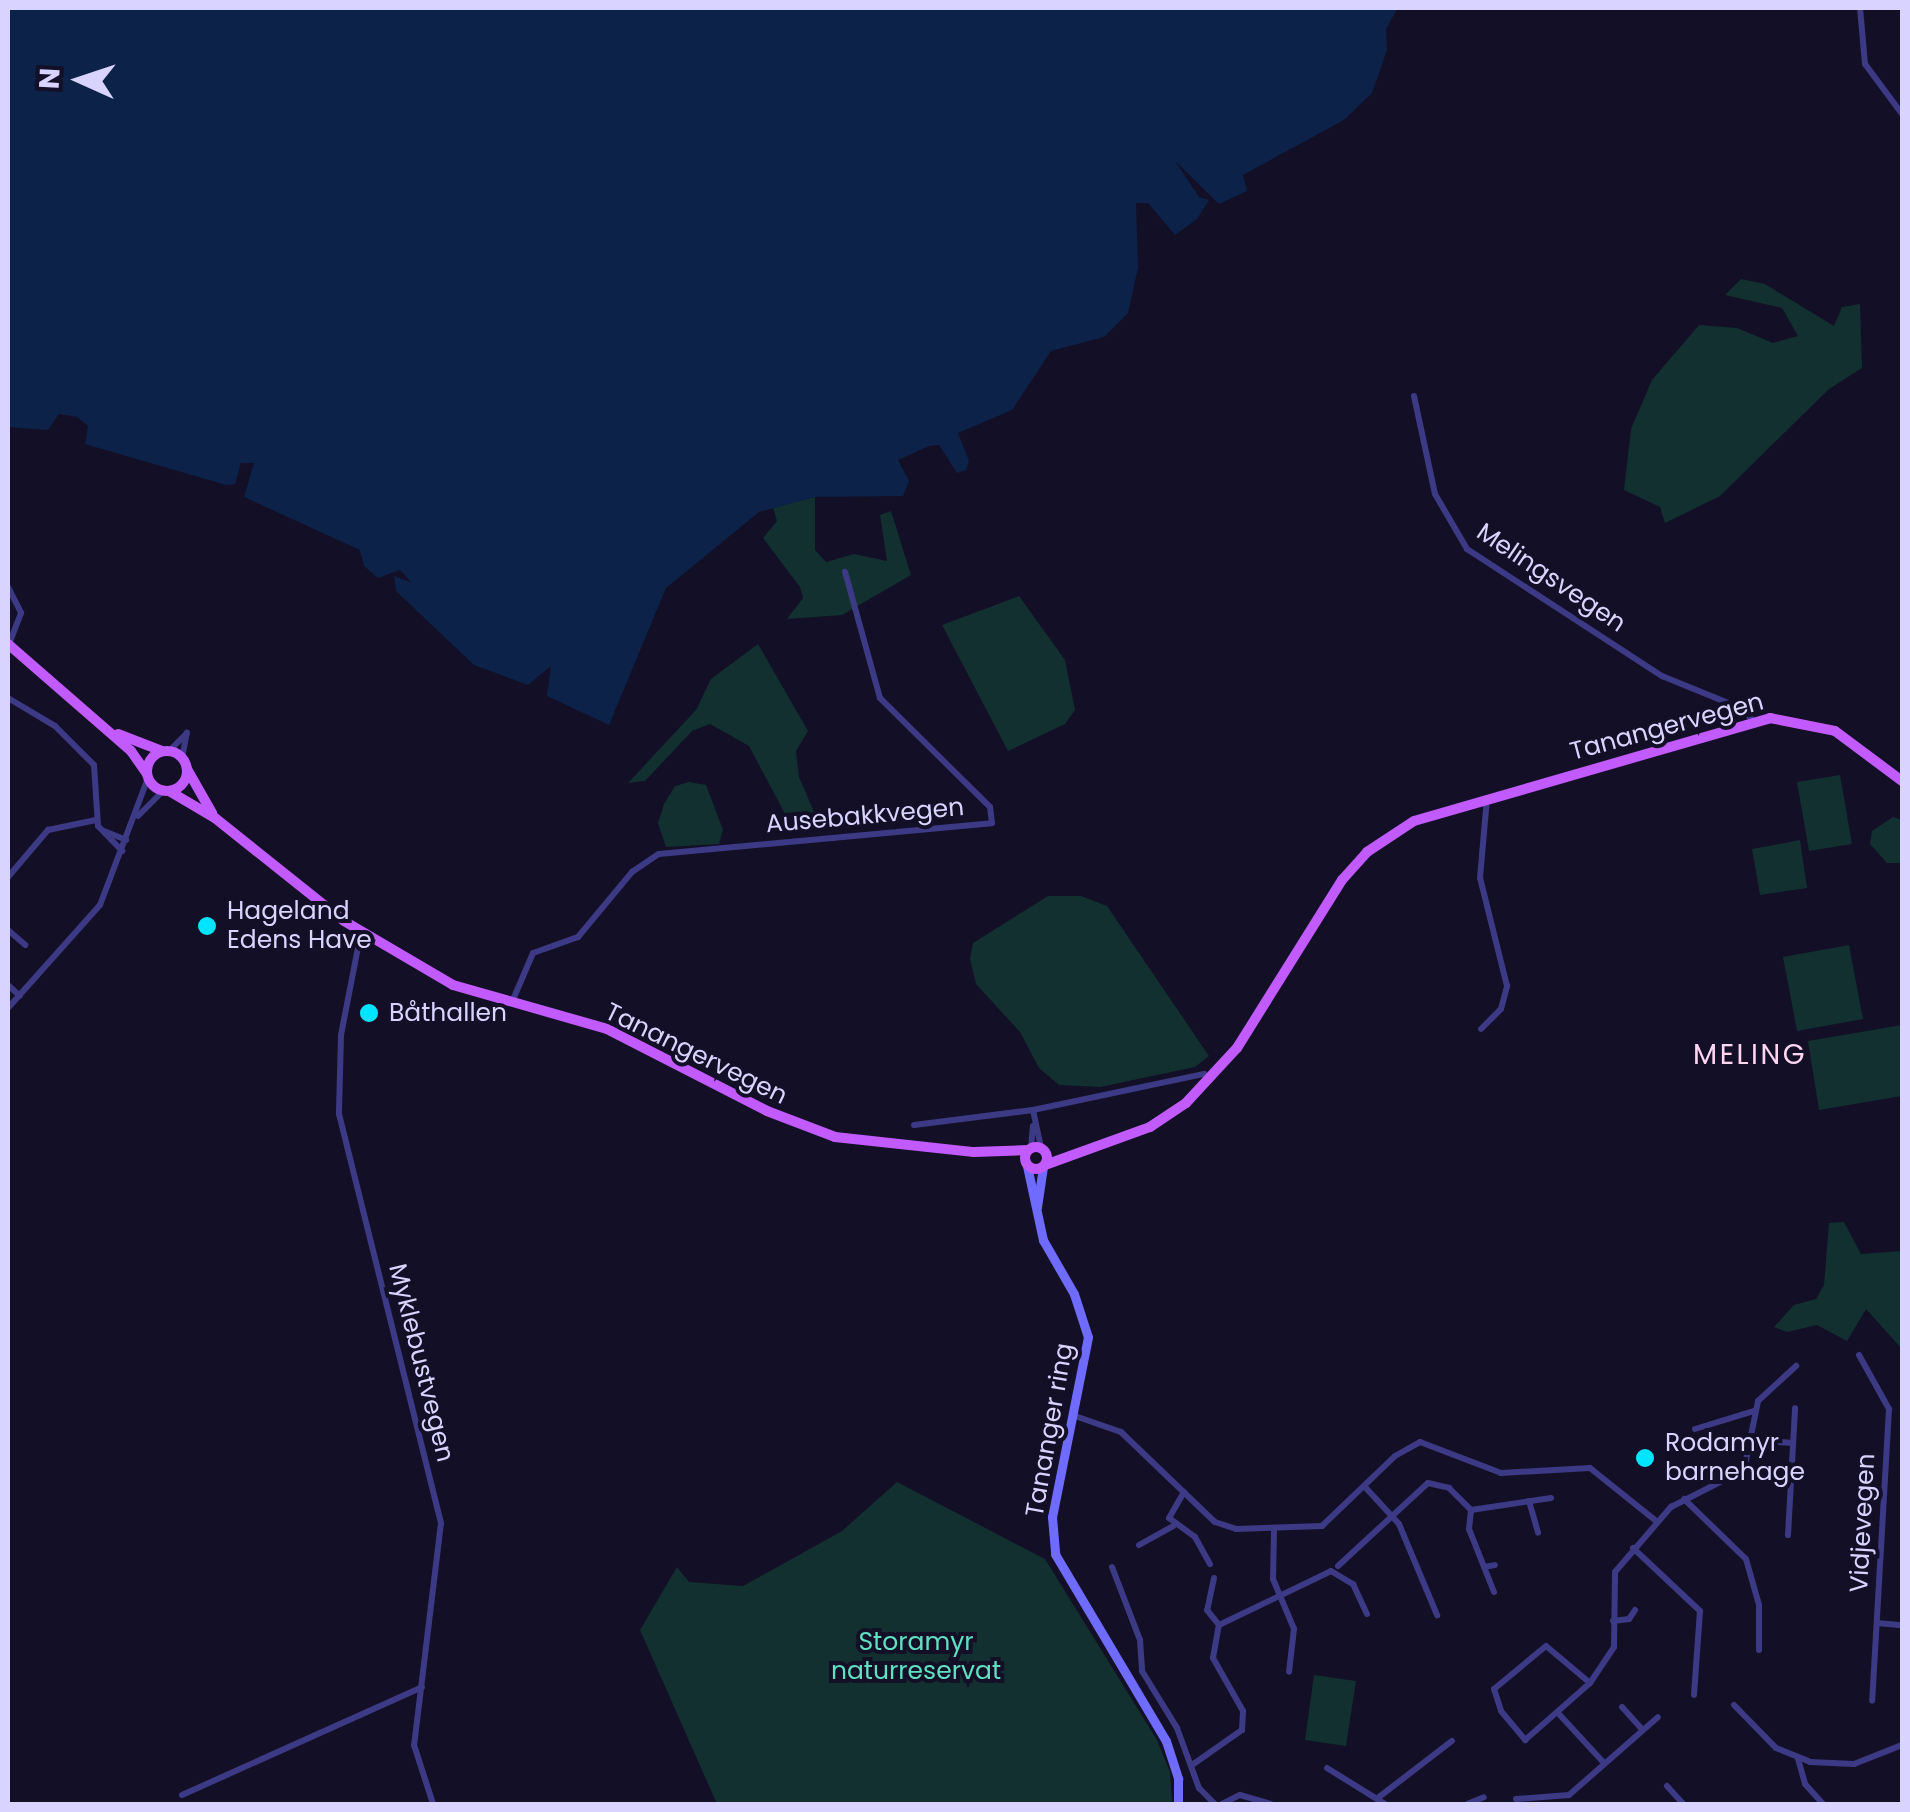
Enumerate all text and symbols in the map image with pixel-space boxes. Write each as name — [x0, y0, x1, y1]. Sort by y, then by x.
north arrow — [30, 30, 130, 130]
text: N — [30, 67, 70, 90]
street label: Melingsvegen — [1471, 517, 1631, 639]
street label: Tanangervegen — [1567, 687, 1767, 767]
street label: Ausebakkvegen — [765, 792, 965, 840]
place label: Hageland Edens Have — [227, 897, 372, 956]
marker: Hageland Edens Have — [196, 915, 218, 937]
street label: Tanangervegen — [600, 997, 792, 1111]
place label: Båthallen — [389, 998, 507, 1028]
marker: Båthallen — [358, 1002, 380, 1024]
district label: MELING — [1693, 1038, 1807, 1072]
street label: Myklebustvegen — [382, 1261, 460, 1465]
street label: Tananger ring — [1020, 1341, 1080, 1519]
place label: Rodamyr barnehage — [1665, 1429, 1805, 1488]
marker: Rodamyr barnehage — [1634, 1447, 1656, 1469]
street label: Vidjevegen — [1844, 1453, 1882, 1593]
park label: Storamyr naturreservat — [831, 1628, 1001, 1687]

